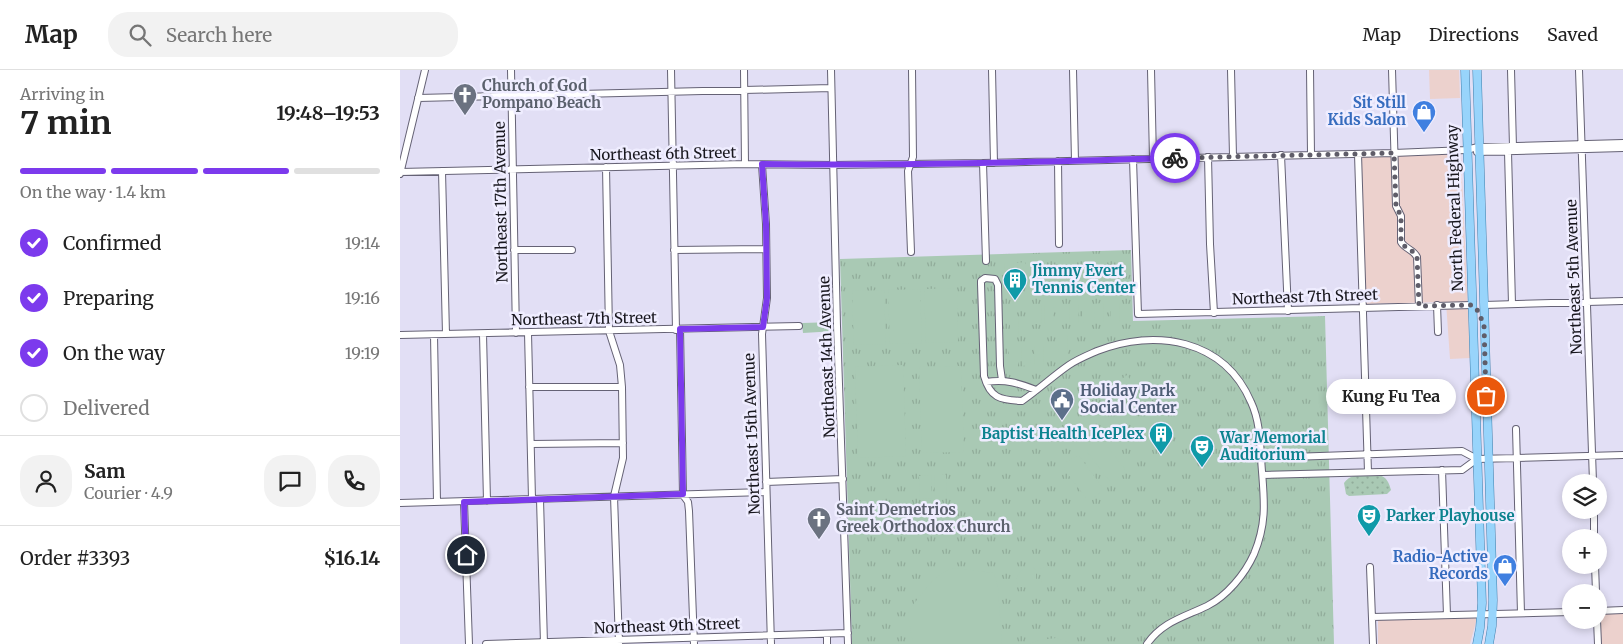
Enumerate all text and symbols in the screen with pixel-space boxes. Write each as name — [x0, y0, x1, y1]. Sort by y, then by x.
search box — [108, 12, 458, 57]
text: Map — [25, 19, 78, 50]
icon: search — [126, 21, 154, 49]
text: Search here — [166, 23, 272, 47]
text: Map — [1363, 23, 1401, 46]
text: Directions — [1429, 23, 1519, 46]
text: Saved — [1547, 23, 1598, 46]
place label: Church of God Pompano Beach — [482, 76, 601, 112]
church icon: Church of God Pompano Beach — [452, 82, 478, 116]
text: Arriving in — [20, 84, 105, 104]
place label: Sit Still Kids Salon — [1327, 93, 1406, 129]
shop icon: Sit Still Kids Salon — [1411, 99, 1437, 133]
text: 19:48–19:53 — [276, 101, 380, 125]
text: 7 min — [20, 103, 112, 143]
street label: Northeast 17th Avenue — [490, 121, 511, 283]
street label: North Federal Highway — [1442, 124, 1467, 292]
courier — [1150, 133, 1200, 183]
street label: Northeast 6th Street — [590, 143, 736, 164]
icon: bike — [1161, 144, 1189, 172]
text: On the way · 1.4 km — [20, 182, 166, 202]
street label: Northeast 5th Avenue — [1561, 199, 1586, 355]
icon: check — [20, 229, 48, 257]
text: Confirmed — [63, 231, 161, 255]
text: 19:14 — [345, 233, 380, 253]
place label: Jimmy Evert Tennis Center — [1031, 261, 1136, 297]
building icon: Jimmy Evert Tennis Center — [1002, 267, 1028, 301]
street label: Northeast 14th Avenue — [814, 276, 839, 438]
icon: check — [20, 284, 48, 312]
street label: Northeast 7th Street — [1232, 284, 1378, 309]
text: Preparing — [63, 286, 154, 310]
text: 19:16 — [345, 288, 380, 308]
street label: Northeast 7th Street — [511, 308, 657, 329]
icon: check — [20, 339, 48, 367]
text: On the way — [63, 341, 165, 365]
text: 19:19 — [345, 343, 380, 363]
street label: Northeast 15th Avenue — [739, 353, 764, 515]
pin — [1465, 375, 1507, 417]
callout: Kung Fu Tea — [1326, 378, 1456, 414]
place label: Holiday Park Social Center — [1080, 381, 1177, 417]
icon: bag — [1472, 382, 1500, 410]
text: Kung Fu Tea — [1342, 386, 1440, 406]
public building icon: Holiday Park Social Center — [1049, 387, 1075, 421]
text: Delivered — [63, 396, 150, 420]
building icon: Baptist Health IcePlex — [1148, 421, 1174, 455]
place label: Baptist Health IcePlex — [981, 424, 1145, 443]
place label: War Memorial Auditorium — [1219, 428, 1326, 464]
theatre icon: War Memorial Auditorium — [1189, 434, 1215, 468]
button: person — [20, 455, 72, 507]
button: chat — [264, 455, 316, 507]
button: phone — [328, 455, 380, 507]
text: Sam — [84, 459, 125, 483]
map controls — [1562, 474, 1607, 629]
button: layers — [1562, 474, 1607, 519]
text: Courier · 4.9 — [84, 483, 173, 503]
place label: Saint Demetrios Greek Orthodox Church — [836, 500, 1010, 536]
theatre icon: Parker Playhouse — [1356, 503, 1382, 537]
church icon: Saint Demetrios Greek Orthodox Church — [806, 506, 832, 540]
place label: Parker Playhouse — [1386, 506, 1515, 525]
button: + — [1562, 529, 1607, 574]
pin — [445, 534, 487, 576]
icon: home — [452, 541, 480, 569]
text: Order #3393 — [20, 546, 130, 570]
text: $16.14 — [323, 546, 380, 570]
place label: Radio-Active Records — [1393, 547, 1488, 583]
shop icon: Radio-Active Records — [1492, 553, 1518, 587]
button: − — [1562, 584, 1607, 629]
street label: Northeast 9th Street — [593, 613, 741, 638]

